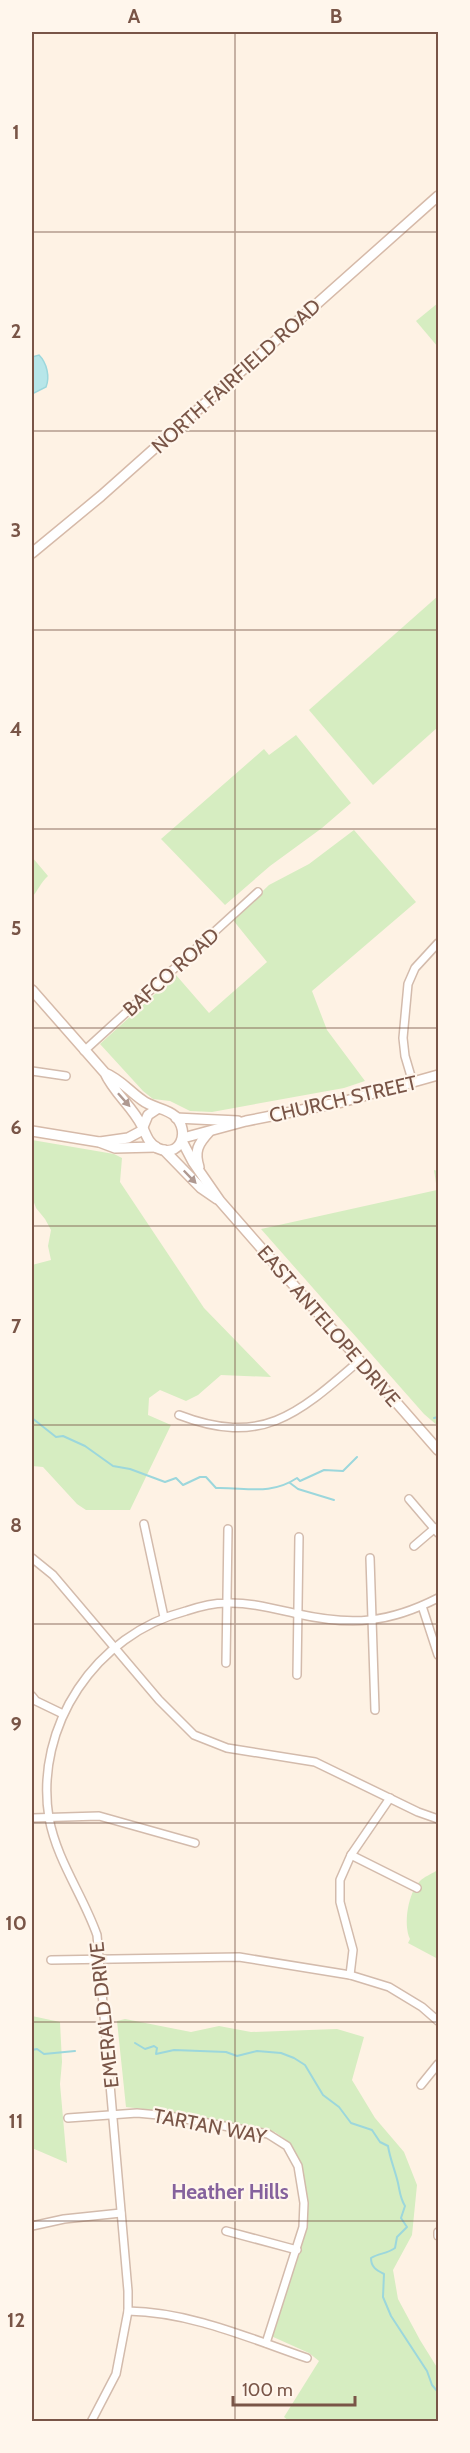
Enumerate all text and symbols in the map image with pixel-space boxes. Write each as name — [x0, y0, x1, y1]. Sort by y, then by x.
text: A — [128, 4, 141, 28]
text: B — [330, 4, 342, 28]
text: 1 — [12, 120, 20, 144]
street label: NORTH FAIRFIELD ROAD — [147, 294, 325, 458]
text: 2 — [11, 319, 21, 343]
text: 3 — [11, 518, 21, 542]
text: 4 — [10, 717, 22, 741]
text: 5 — [11, 916, 21, 940]
street label: BAFCO ROAD — [118, 923, 224, 1021]
street label: CHURCH STREET — [267, 1070, 420, 1128]
one-way arrow — [117, 1092, 130, 1107]
text: 6 — [10, 1115, 22, 1139]
one-way arrow — [183, 1170, 197, 1184]
street label: EAST ANTELOPE DRIVE — [253, 1241, 405, 1411]
text: 7 — [11, 1314, 22, 1338]
text: 8 — [10, 1513, 22, 1537]
text: 9 — [10, 1712, 22, 1736]
text: 10 — [5, 1911, 27, 1935]
street label: EMERALD DRIVE — [84, 1941, 124, 2089]
street label: TARTAN WAY — [151, 2103, 269, 2149]
text: 11 — [9, 2109, 23, 2133]
district label: Heather Hills — [171, 2179, 289, 2204]
text: 12 — [7, 2308, 25, 2332]
scale bar — [233, 2369, 354, 2407]
text: 100 m — [242, 2379, 293, 2401]

